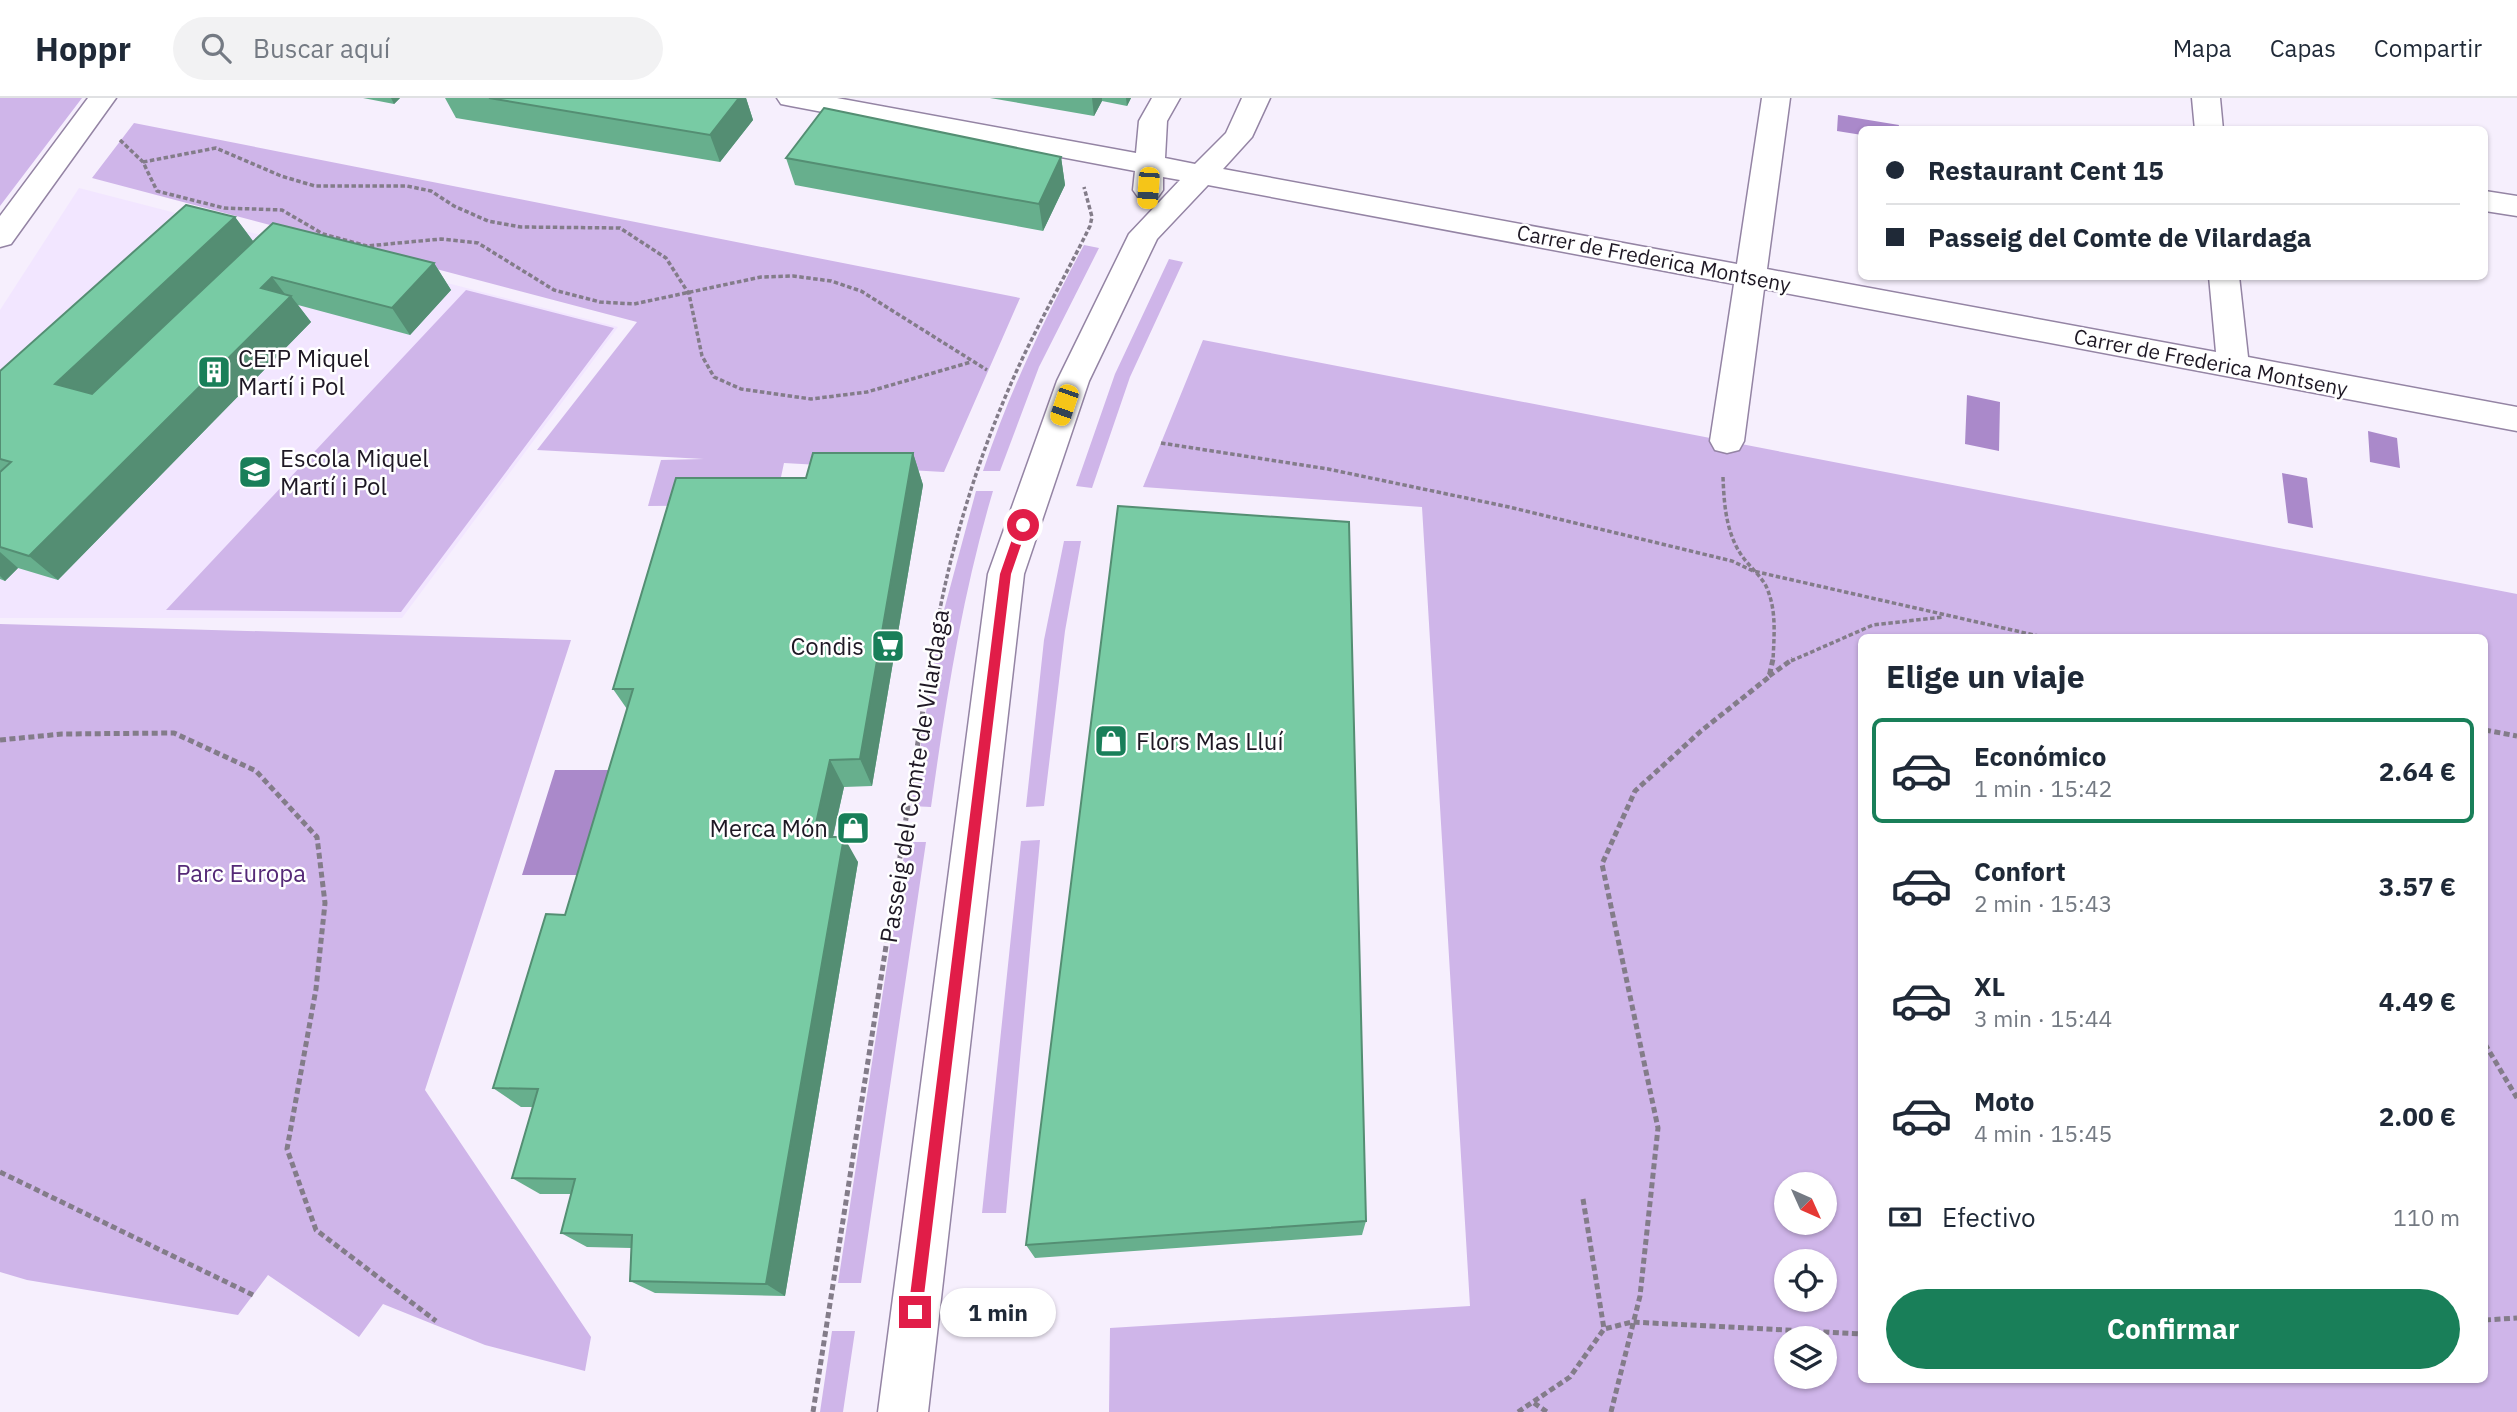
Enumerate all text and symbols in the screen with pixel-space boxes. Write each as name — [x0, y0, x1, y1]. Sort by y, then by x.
search box — [173, 17, 663, 80]
text: Hoppr — [35, 27, 131, 70]
icon: search — [197, 29, 235, 67]
text: Buscar aquí — [253, 31, 390, 65]
text: Mapa — [2173, 32, 2232, 64]
text: Capas — [2270, 32, 2336, 64]
text: Compartir — [2374, 32, 2482, 64]
text: Restaurant Cent 15 — [1928, 153, 2164, 187]
car — [1137, 166, 1160, 210]
street label: Carrer de Frederica Montseny — [1515, 218, 1794, 298]
text: Passeig del Comte de Vilardaga — [1928, 220, 2312, 254]
street label: Carrer de Frederica Montseny — [2072, 322, 2351, 402]
place label: CEIP Miquel Martí i Pol — [238, 342, 369, 402]
building icon: CEIP Miquel Martí i Pol — [195, 353, 233, 391]
car — [1048, 382, 1081, 428]
place label: Escola Miquel Martí i Pol — [280, 442, 429, 502]
school or university icon: Escola Miquel Martí i Pol — [236, 453, 274, 491]
route start — [1007, 509, 1039, 541]
street label: Passeig del Comte de Vilardaga — [872, 607, 956, 945]
supermarket icon: Condis — [869, 627, 907, 665]
place label: Condis — [790, 630, 864, 662]
text: Elige un viaje — [1886, 655, 2085, 697]
shop icon: Flors Mas Lluí — [1092, 722, 1130, 760]
place label: Flors Mas Lluí — [1136, 725, 1283, 757]
icon: car — [1890, 739, 1953, 802]
text: Económico — [1974, 739, 2106, 773]
text: 2.64 € — [2379, 754, 2456, 788]
text: 1 min · 15:42 — [1974, 773, 2112, 803]
shop icon: Merca Món — [834, 809, 872, 847]
place label: Merca Món — [710, 812, 828, 844]
icon: car — [1890, 854, 1953, 917]
text: Confort — [1974, 854, 2066, 888]
park label: Parc Europa — [176, 857, 306, 889]
text: 3.57 € — [2379, 869, 2456, 903]
text: 2 min · 15:43 — [1974, 888, 2112, 918]
icon: car — [1890, 969, 1953, 1032]
text: XL — [1974, 969, 2005, 1003]
text: 4.49 € — [2379, 984, 2456, 1018]
text: 3 min · 15:44 — [1974, 1003, 2112, 1033]
icon: car — [1890, 1084, 1953, 1147]
text: Moto — [1974, 1084, 2034, 1118]
text: 2.00 € — [2379, 1099, 2456, 1133]
text: 4 min · 15:45 — [1974, 1118, 2112, 1148]
north arrow — [1774, 1172, 1838, 1236]
map controls — [1774, 1172, 1837, 1389]
icon: cash — [1886, 1198, 1924, 1236]
text: Efectivo — [1942, 1200, 2036, 1234]
text: 110 m — [2393, 1202, 2460, 1232]
button: locate — [1774, 1249, 1837, 1312]
callout: 1 min — [940, 1288, 1055, 1336]
button: Confirmar — [1886, 1289, 2460, 1369]
route end — [899, 1296, 931, 1328]
text: 1 min — [968, 1297, 1028, 1327]
button: layers — [1774, 1326, 1837, 1389]

